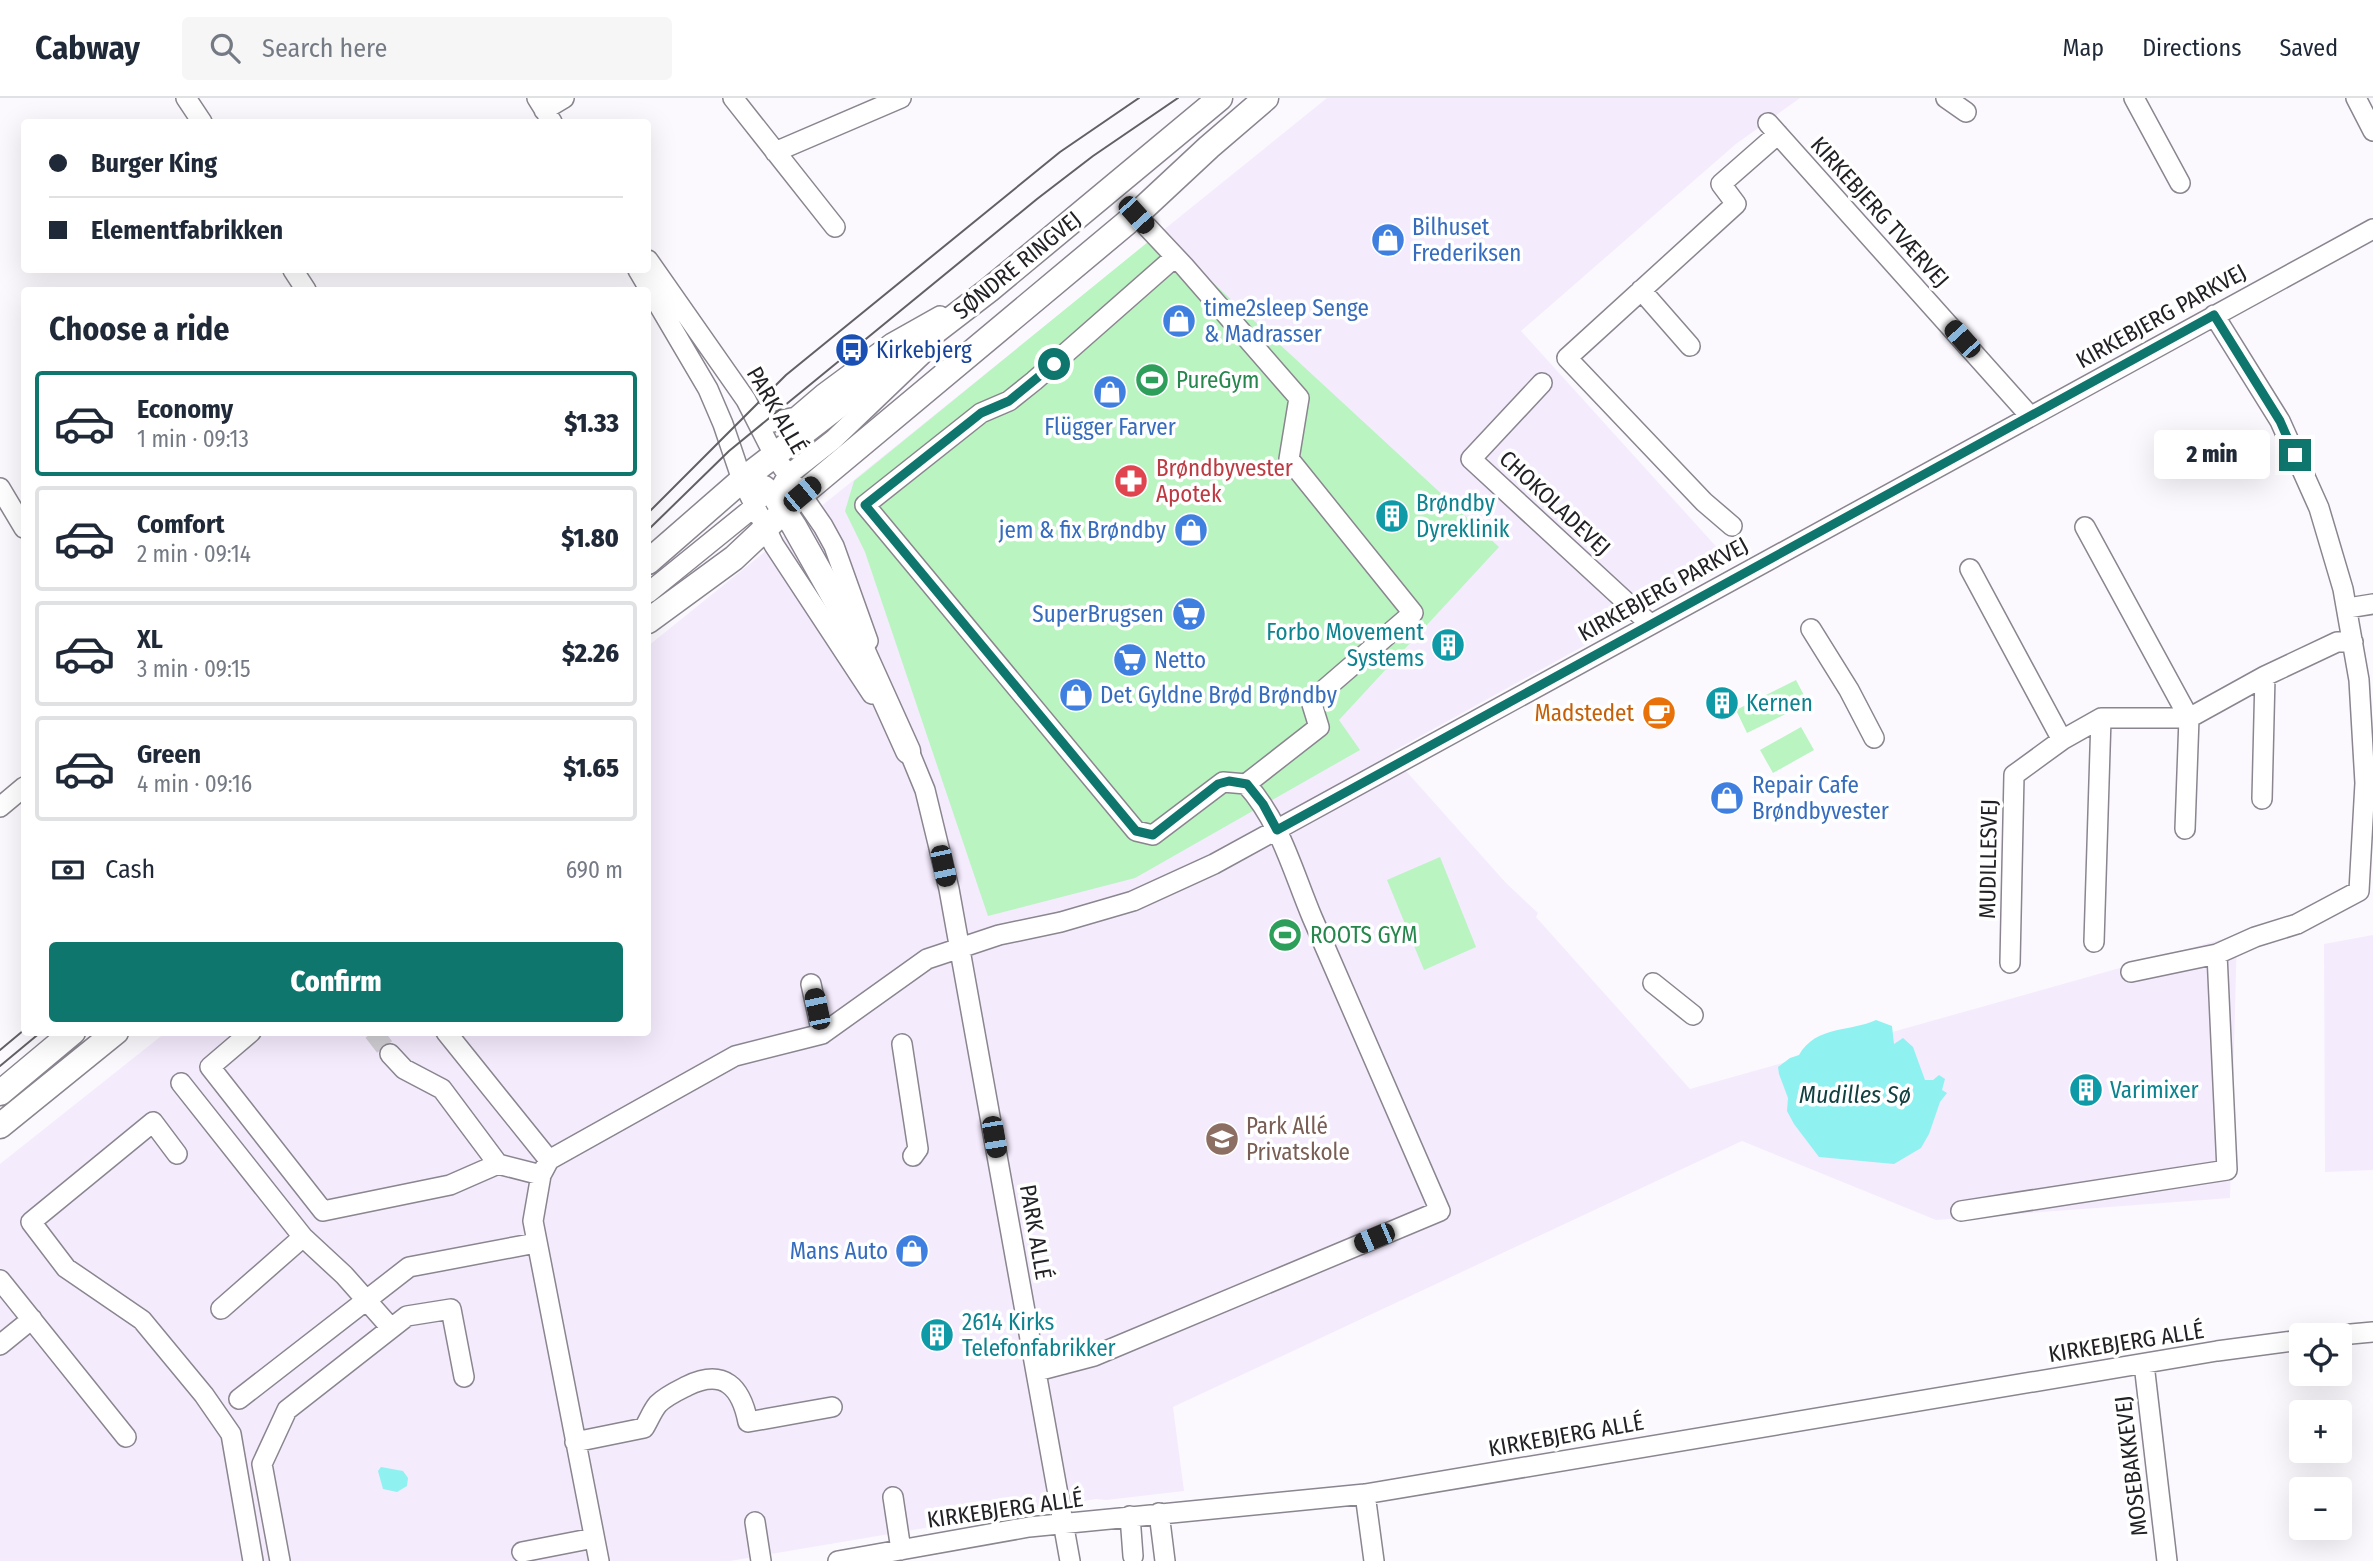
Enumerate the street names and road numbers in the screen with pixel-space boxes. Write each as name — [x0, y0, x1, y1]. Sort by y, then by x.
street label: KIRKEBJERG TVÆRVEJ — [1805, 131, 1955, 293]
street label: SØNDRE RINGVEJ — [947, 205, 1087, 325]
street label: KIRKEBJERG PARKVEJ — [2071, 258, 2251, 374]
street label: PARK ALLÉ — [741, 361, 814, 459]
street label: CHOKOLADEVEJ — [1494, 445, 1616, 561]
street label: KIRKEBJERG PARKVEJ — [1573, 531, 1753, 647]
street label: MUDILLESVEJ — [1973, 799, 2003, 919]
street label: PARK ALLÉ — [1014, 1182, 1059, 1282]
street label: KIRKEBJERG ALLÉ — [2046, 1315, 2206, 1368]
street label: MOSEBAKKEVEJ — [2109, 1394, 2153, 1538]
street label: KIRKEBJERG ALLÉ — [1486, 1407, 1646, 1462]
street label: KIRKEBJERG ALLÉ — [925, 1483, 1085, 1534]

